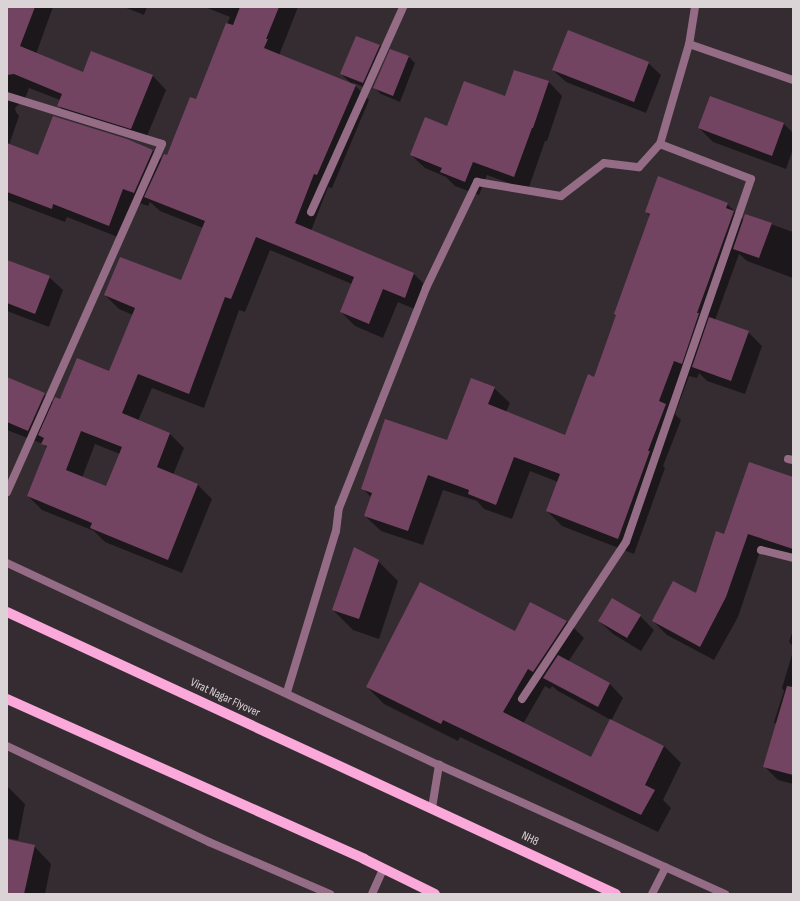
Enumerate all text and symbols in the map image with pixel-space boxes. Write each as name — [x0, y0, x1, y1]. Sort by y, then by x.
street label: Virat Nagar Flyover — [188, 676, 262, 720]
street label: NH8 — [519, 829, 541, 849]

